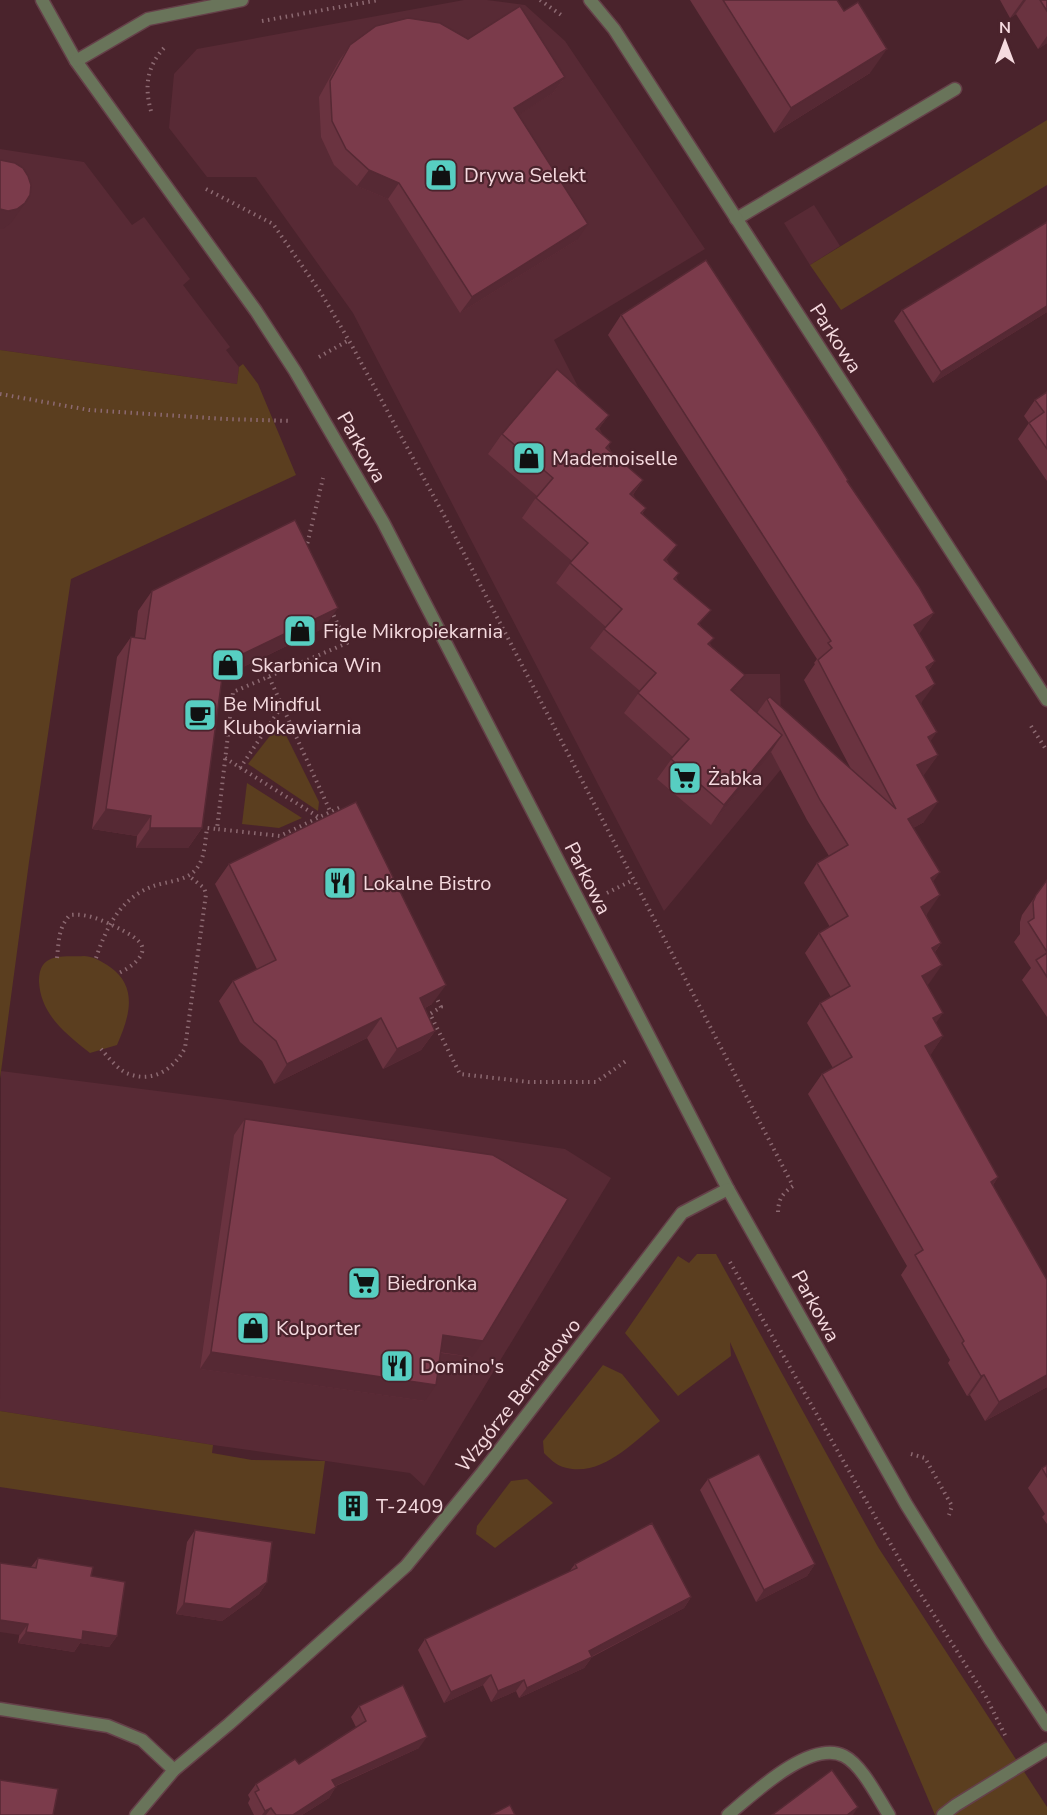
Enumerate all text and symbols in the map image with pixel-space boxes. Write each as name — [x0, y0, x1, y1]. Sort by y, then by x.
north arrow — [975, 12, 1035, 72]
text: N — [999, 17, 1011, 39]
shop icon: Drywa Selekt — [423, 157, 459, 193]
place label: Drywa Selekt — [464, 162, 587, 189]
street label: Parkowa — [803, 298, 868, 378]
street label: Parkowa — [330, 407, 393, 488]
shop icon: Mademoiselle — [511, 440, 547, 476]
place label: Mademoiselle — [552, 445, 678, 472]
shop icon: Figle Mikropiekarnia — [282, 613, 318, 649]
place label: Figle Mikropiekarnia — [323, 618, 503, 645]
shop icon: Skarbnica Win — [210, 647, 246, 683]
place label: Skarbnica Win — [251, 652, 382, 679]
place label: Be Mindful Klubokawiarnia — [223, 691, 362, 741]
cafe icon: Be Mindful Klubokawiarnia — [182, 697, 218, 733]
supermarket icon: Żabka — [667, 760, 703, 796]
place label: Żabka — [708, 765, 762, 792]
street label: Parkowa — [558, 837, 617, 919]
restaurant icon: Lokalne Bistro — [322, 865, 358, 901]
place label: Lokalne Bistro — [363, 870, 491, 897]
supermarket icon: Biedronka — [346, 1265, 382, 1301]
street label: Parkowa — [785, 1266, 846, 1347]
place label: Biedronka — [387, 1270, 477, 1297]
shop icon: Kolporter — [235, 1310, 271, 1346]
street label: Wzgórze Bernadowo — [450, 1313, 587, 1478]
place label: Kolporter — [276, 1315, 360, 1342]
restaurant icon: Domino's — [379, 1348, 415, 1384]
place label: Domino's — [420, 1353, 504, 1380]
building icon: T-2409 — [335, 1488, 371, 1524]
place label: T-2409 — [376, 1493, 444, 1520]

